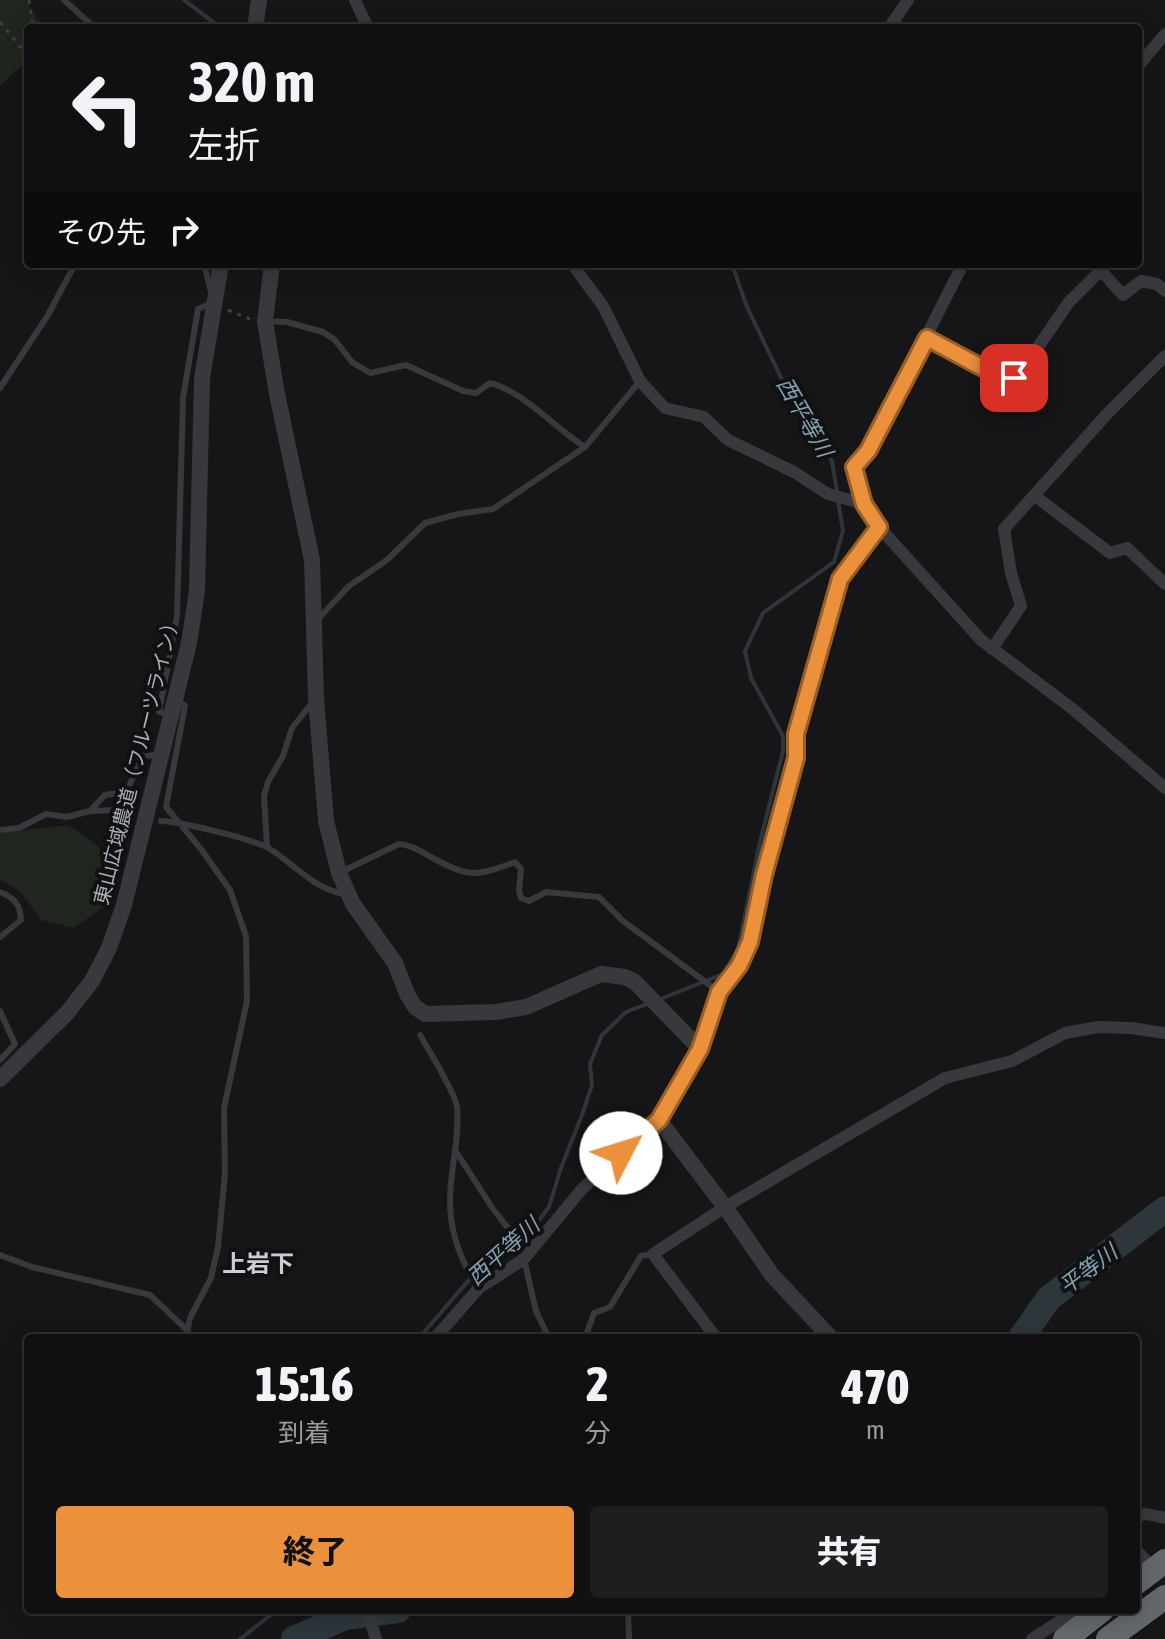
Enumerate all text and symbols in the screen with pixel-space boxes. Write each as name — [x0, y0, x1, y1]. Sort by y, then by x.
text: 320 m — [188, 50, 315, 114]
icon: left — [56, 56, 160, 160]
text: 左折 — [188, 124, 260, 166]
icon: right — [162, 208, 206, 252]
text: その先 — [56, 215, 146, 249]
pin — [980, 344, 1048, 412]
icon: arrive — [992, 356, 1036, 400]
water label: 西平等川 — [772, 372, 839, 463]
street label: 東山広域農道（フルーツライン） — [89, 611, 184, 907]
position arrow — [579, 1111, 663, 1195]
water label: 西平等川 — [462, 1211, 546, 1290]
water label: 平等川 — [1054, 1238, 1124, 1299]
district label: 上岩下 — [222, 1250, 294, 1277]
text: 15:16 — [255, 1356, 354, 1411]
text: 2 — [586, 1356, 609, 1411]
text: 470 — [841, 1359, 909, 1414]
text: m — [866, 1415, 885, 1445]
text: 到着 — [278, 1418, 330, 1448]
text: 分 — [585, 1418, 611, 1448]
button: 終了 — [56, 1506, 574, 1598]
button: 共有 — [590, 1506, 1108, 1598]

